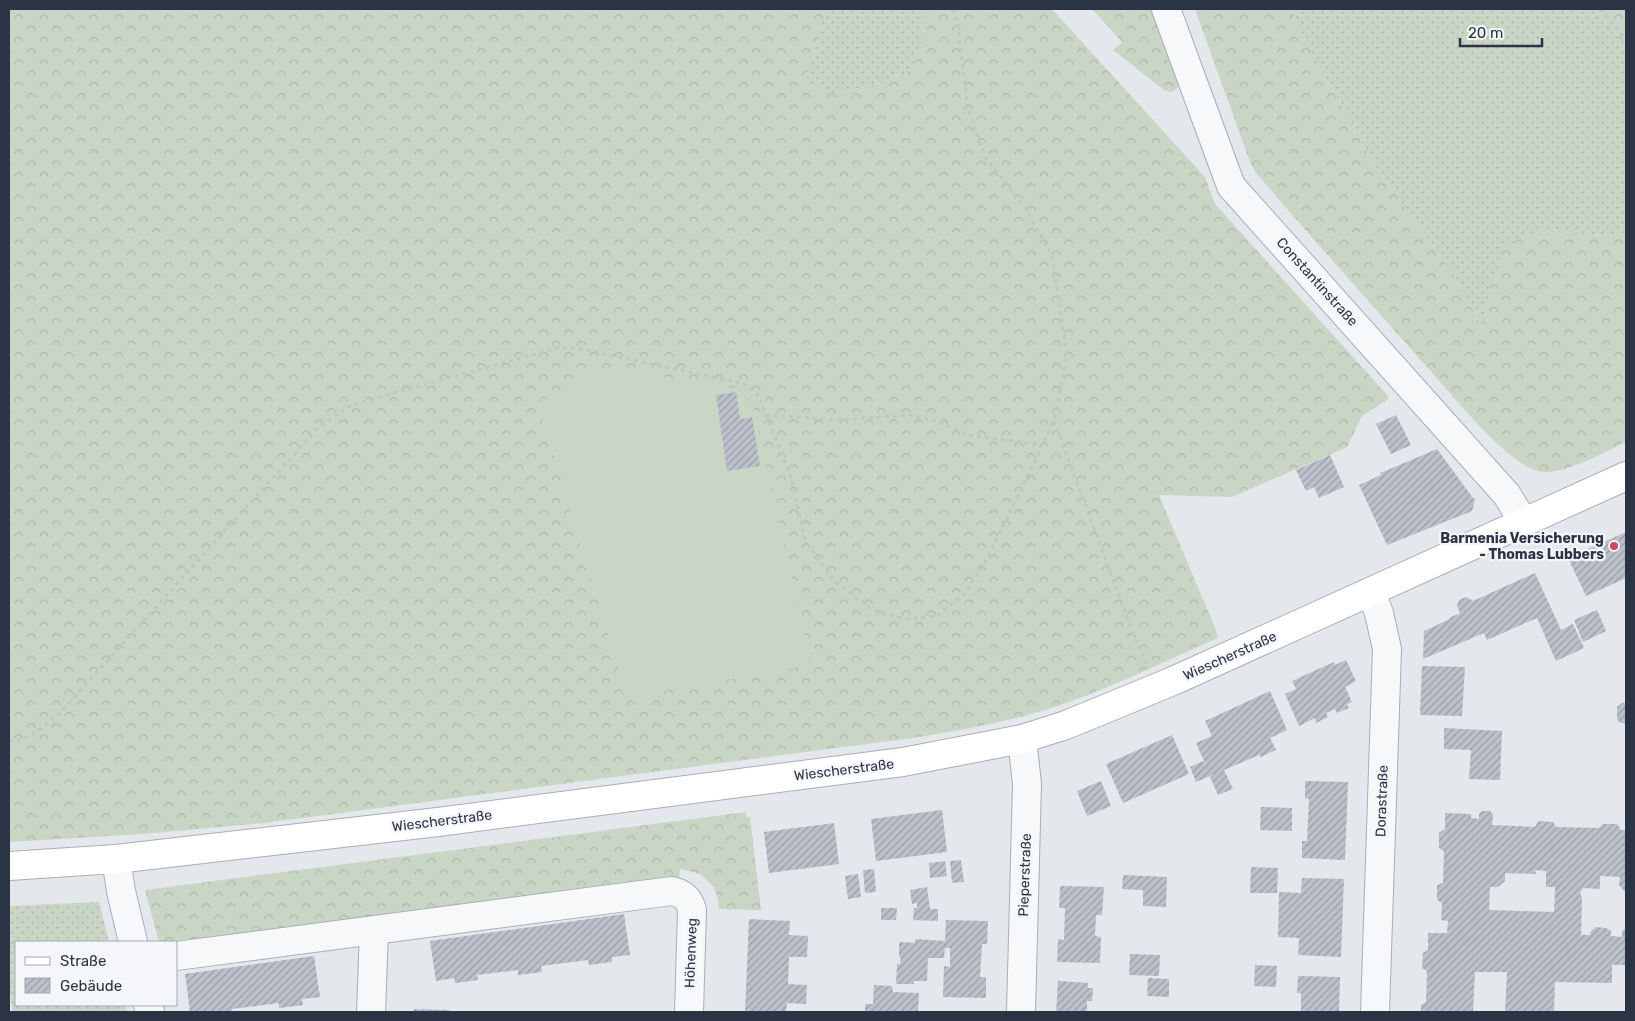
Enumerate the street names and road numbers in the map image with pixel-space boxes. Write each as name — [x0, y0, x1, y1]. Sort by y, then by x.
street label: Constantinstraße — [1273, 234, 1361, 330]
street label: Wiescherstraße — [1181, 628, 1280, 684]
street label: Wiescherstraße — [793, 755, 895, 785]
street label: Dorastraße — [1372, 764, 1392, 837]
street label: Wiescherstraße — [391, 806, 493, 836]
street label: Pieperstraße — [1015, 833, 1035, 917]
street label: Höhenweg — [681, 918, 701, 988]

